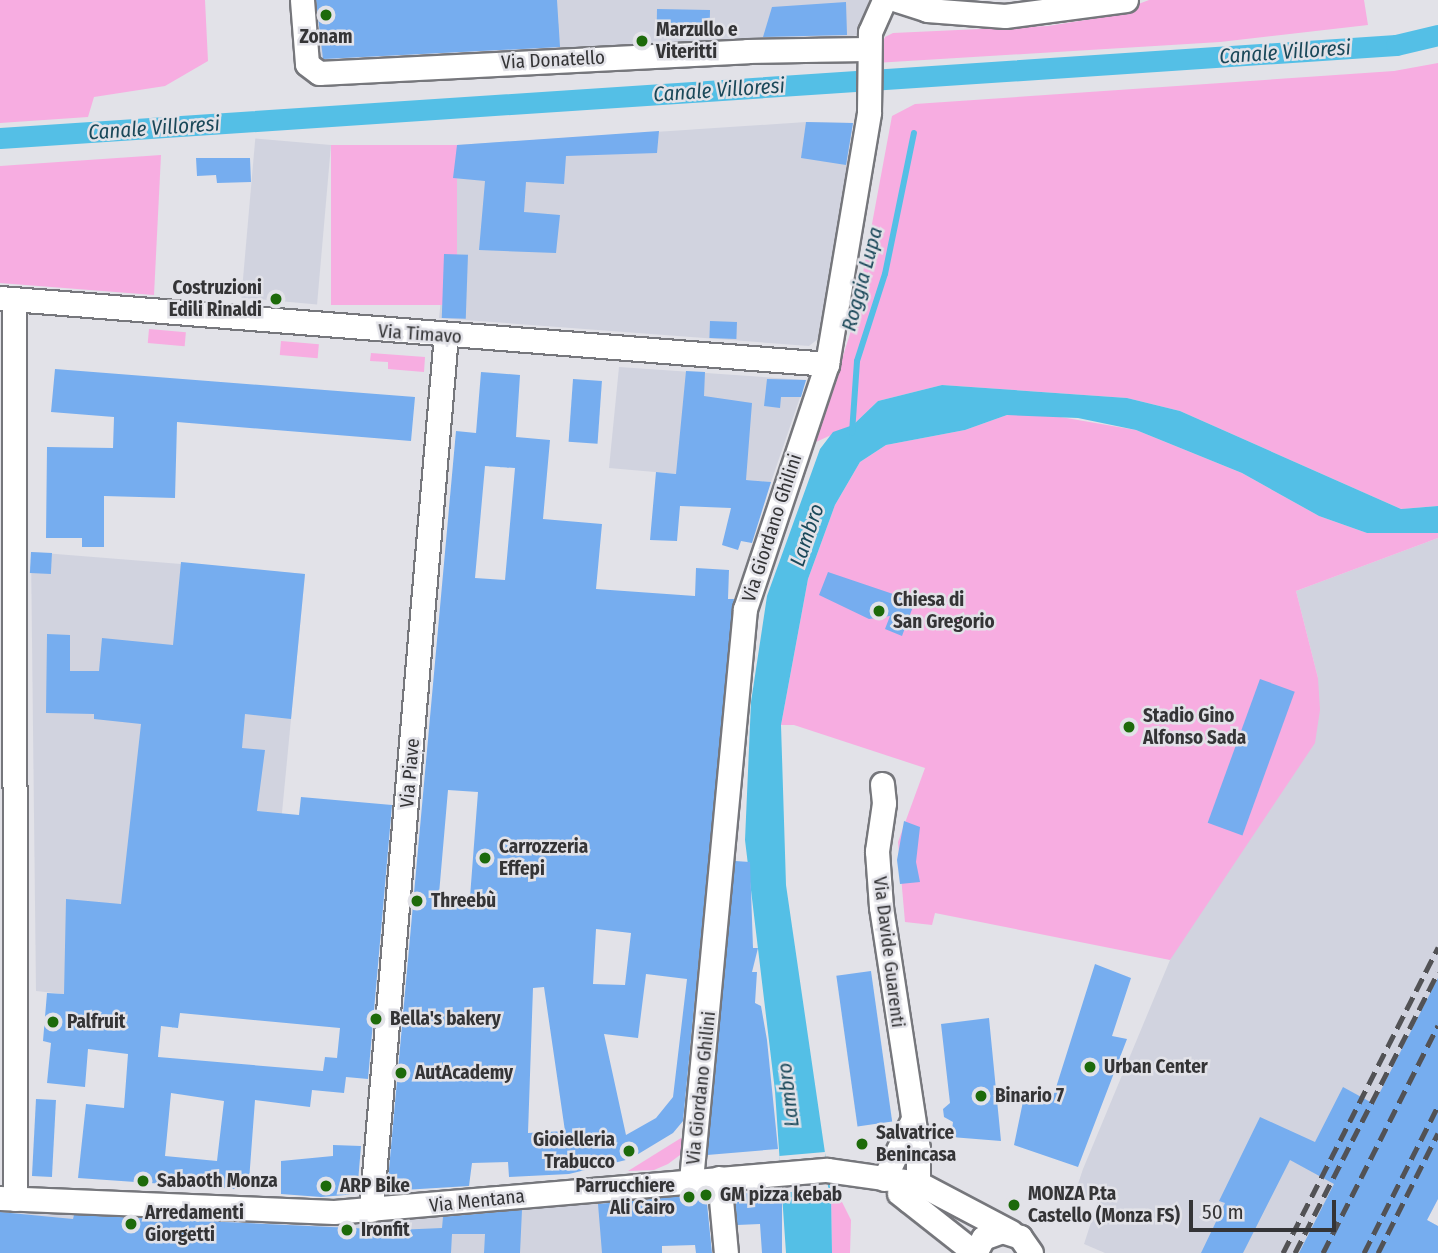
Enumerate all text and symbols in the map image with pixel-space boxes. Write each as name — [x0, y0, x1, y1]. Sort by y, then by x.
marker: Zonam — [318, 7, 334, 23]
place label: Marzullo e Viteritti — [656, 19, 738, 63]
place label: Zonam — [300, 26, 352, 48]
marker: Marzullo e Viteritti — [634, 33, 650, 49]
water label: Canale Villoresi — [1218, 35, 1352, 69]
street label: Via Donatello — [501, 46, 605, 74]
water label: Canale Villoresi — [652, 73, 786, 107]
water label: Canale Villoresi — [87, 111, 221, 145]
water label: Roggia Lupa — [836, 224, 888, 334]
place label: Costruzioni Edili Rinaldi — [169, 277, 262, 321]
marker: Costruzioni Edili Rinaldi — [268, 291, 284, 307]
street label: Via Timavo — [377, 320, 463, 348]
street label: Via Giordano Ghilini — [737, 451, 807, 605]
water label: Lambro — [785, 500, 829, 570]
place label: Chiesa di San Gregorio — [893, 589, 995, 633]
marker: Chiesa di San Gregorio — [871, 603, 887, 619]
place label: Stadio Gino Alfonso Sada — [1143, 705, 1246, 749]
marker: Stadio Gino Alfonso Sada — [1121, 719, 1137, 735]
street label: Via Piave — [396, 737, 424, 809]
place label: Carrozzeria Effepi — [499, 836, 588, 880]
marker: Carrozzeria Effepi — [477, 850, 493, 866]
street label: Via Davide Guarenti — [868, 875, 910, 1029]
place label: Threebù — [431, 890, 496, 912]
marker: Threebù — [409, 893, 425, 909]
place label: Bella's bakery — [390, 1008, 501, 1030]
street label: Via Giordano Ghilini — [682, 1010, 720, 1166]
place label: Palfruit — [67, 1011, 126, 1033]
marker: Bella's bakery — [368, 1011, 384, 1027]
marker: Palfruit — [45, 1014, 61, 1030]
place label: Urban Center — [1104, 1056, 1208, 1078]
marker: Urban Center — [1082, 1059, 1098, 1075]
water label: Lambro — [772, 1061, 804, 1129]
place label: AutAcademy — [415, 1062, 513, 1084]
marker: AutAcademy — [393, 1065, 409, 1081]
place label: Binario 7 — [995, 1085, 1064, 1107]
marker: Binario 7 — [973, 1088, 989, 1104]
place label: Salvatrice Benincasa — [876, 1122, 956, 1166]
place label: Gioielleria Trabucco — [533, 1129, 615, 1173]
marker: Salvatrice Benincasa — [854, 1136, 870, 1152]
marker: Gioielleria Trabucco — [621, 1143, 637, 1159]
place label: Sabaoth Monza — [157, 1170, 278, 1192]
marker: Sabaoth Monza — [135, 1173, 151, 1189]
place label: ARP Bike — [340, 1175, 410, 1197]
place label: Parrucchiere Ali Cairo — [576, 1175, 675, 1219]
marker: ARP Bike — [318, 1178, 334, 1194]
place label: MONZA P.ta Castello (Monza FS) — [1028, 1183, 1180, 1227]
place label: GM pizza kebab — [720, 1184, 842, 1206]
street label: Via Mentana — [428, 1185, 526, 1217]
scale bar — [1193, 1186, 1340, 1230]
marker: GM pizza kebab — [698, 1187, 714, 1203]
marker: Parrucchiere Ali Cairo — [681, 1189, 697, 1205]
marker: MONZA P.ta Castello (Monza FS) — [1006, 1197, 1022, 1213]
text: 50 m — [1202, 1199, 1244, 1225]
place label: Arredamenti Giorgetti — [145, 1202, 244, 1246]
marker: Arredamenti Giorgetti — [123, 1216, 139, 1232]
place label: Ironfit — [361, 1219, 410, 1241]
marker: Ironfit — [339, 1222, 355, 1238]

